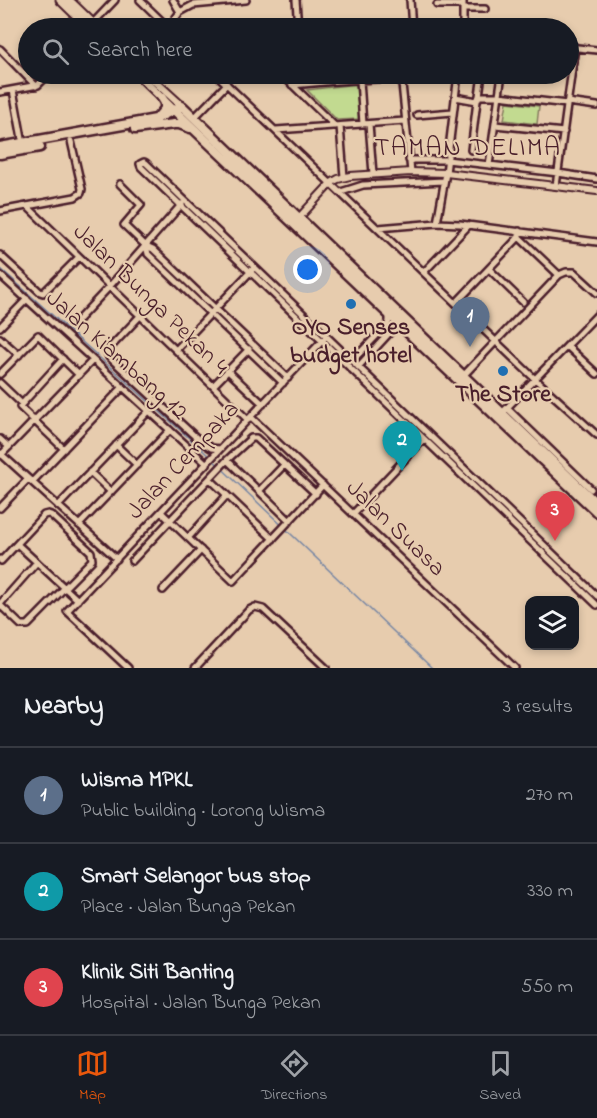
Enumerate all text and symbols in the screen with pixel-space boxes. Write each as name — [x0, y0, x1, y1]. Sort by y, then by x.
search box — [18, 18, 579, 84]
icon: search — [39, 35, 72, 68]
text: Search here — [87, 35, 192, 67]
district label: TAMAN DELIMA — [374, 130, 562, 168]
street label: Jalan Bunga Pekan 4 — [64, 216, 236, 384]
your location — [293, 255, 322, 284]
street label: Jalan Kiambang 12 — [37, 282, 195, 430]
marker: OYO Senses budget hotel — [344, 297, 358, 311]
pin: 1 — [450, 298, 490, 347]
place label: OYO Senses budget hotel — [290, 311, 412, 375]
marker: The Store — [496, 364, 510, 378]
place label: The Store — [455, 378, 552, 413]
street label: Jalan Cempaka — [120, 394, 248, 528]
pin: 2 — [382, 422, 422, 471]
street label: Jalan Suasa — [337, 472, 453, 586]
pin: 3 — [536, 492, 574, 541]
map controls — [525, 596, 579, 650]
button: layers — [525, 596, 579, 650]
text: Nearby — [24, 688, 103, 726]
text: 3 results — [503, 693, 573, 722]
text: Wisma MPKL — [81, 765, 192, 797]
text: 1 — [40, 781, 47, 810]
text: 270 m — [526, 781, 573, 810]
text: Public building · Lorong Wisma — [81, 797, 325, 826]
text: Smart Selangor bus stop — [81, 861, 311, 893]
text: 2 — [39, 877, 48, 906]
text: 330 m — [527, 877, 573, 906]
text: Place · Jalan Bunga Pekan — [81, 893, 295, 922]
text: Klinik Siti Banting — [81, 957, 234, 989]
text: 3 — [39, 973, 48, 1002]
text: 550 m — [521, 973, 573, 1002]
text: Hospital · Jalan Bunga Pekan — [81, 989, 321, 1018]
tab: Map — [76, 1047, 109, 1107]
tab: Directions — [261, 1047, 327, 1107]
tab: Saved — [479, 1047, 521, 1107]

